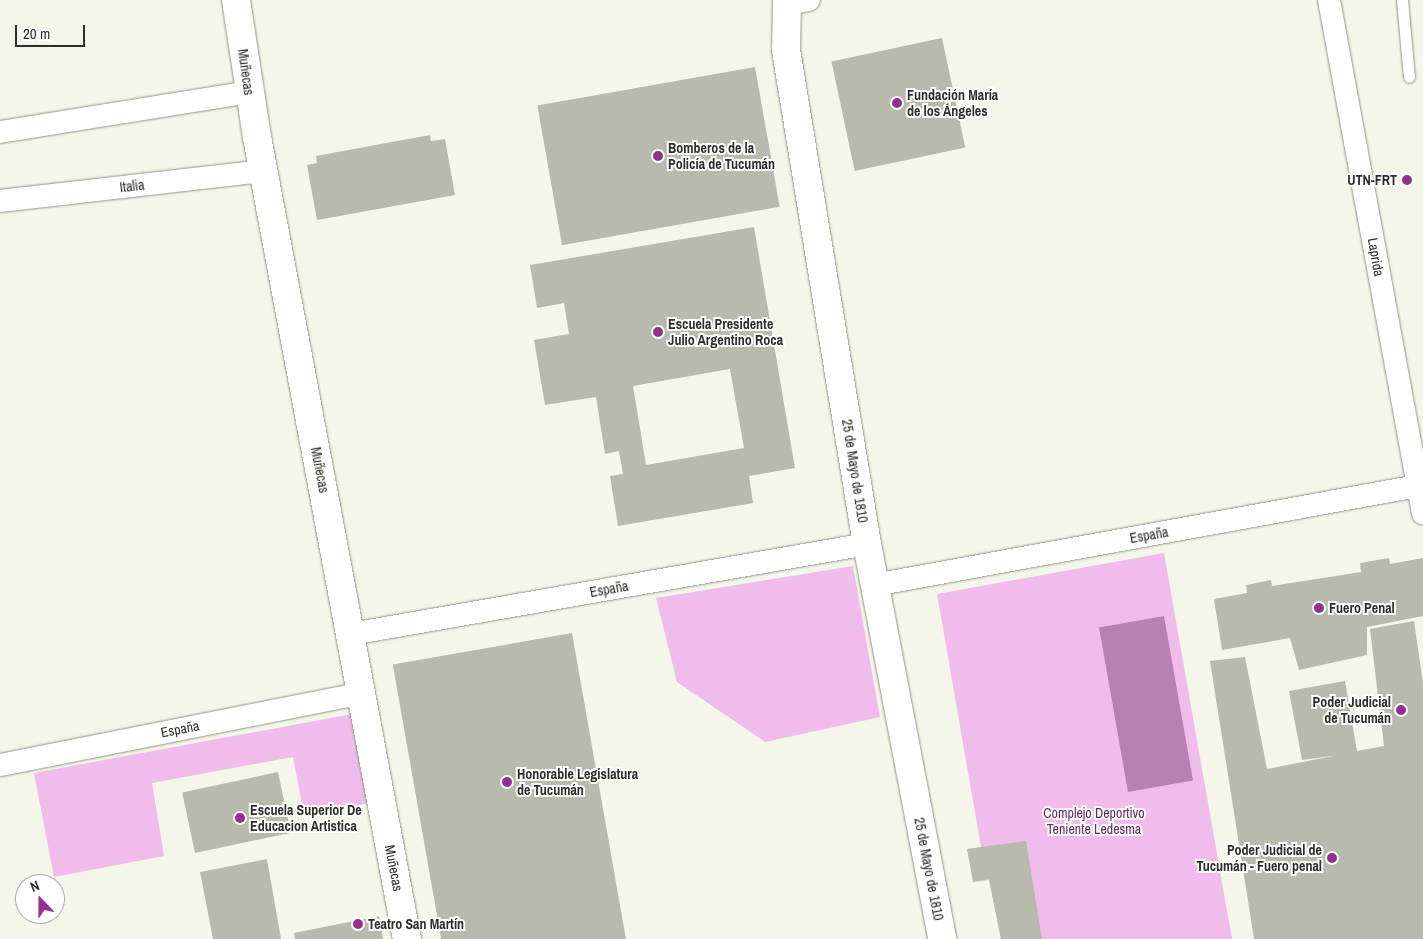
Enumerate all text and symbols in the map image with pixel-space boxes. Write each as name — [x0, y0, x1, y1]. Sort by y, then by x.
scale bar — [18, 15, 88, 47]
text: 20 m — [23, 23, 50, 44]
street label: Muñecas — [234, 48, 258, 96]
place label: Fundación María de los Ángeles — [907, 87, 998, 120]
marker: Fundación María de los Ángeles — [891, 97, 903, 109]
place label: Bomberos de la Policía de Tucumán — [668, 140, 775, 172]
marker: Bomberos de la Policía de Tucumán — [652, 150, 664, 162]
place label: UTN-FRT — [1347, 172, 1397, 188]
marker: UTN-FRT — [1401, 174, 1413, 186]
street label: Italia — [119, 176, 145, 196]
street label: Laprida — [1364, 236, 1388, 278]
place label: Escuela Presidente Julio Argentino Roca — [668, 316, 783, 348]
marker: Escuela Presidente Julio Argentino Roca — [652, 326, 664, 338]
street label: 25 de Mayo de 1810 — [839, 418, 871, 524]
street label: Muñecas — [307, 446, 333, 494]
street label: España — [1128, 523, 1170, 547]
street label: España — [588, 577, 630, 601]
place label: Fuero Penal — [1329, 600, 1395, 616]
marker: Fuero Penal — [1313, 602, 1325, 614]
place label: Poder Judicial de Tucumán — [1313, 694, 1391, 726]
marker: Poder Judicial de Tucumán — [1395, 704, 1407, 716]
street label: España — [159, 717, 201, 741]
place label: Honorable Legislatura de Tucumán — [517, 766, 638, 799]
marker: Honorable Legislatura de Tucumán — [501, 776, 513, 788]
place label: Escuela Superior De Educacion Artistica — [250, 802, 362, 834]
park label: Complejo Deportivo Teniente Ledesma — [1043, 805, 1145, 838]
marker: Escuela Superior De Educacion Artistica — [234, 812, 246, 824]
street label: 25 de Mayo de 1810 — [911, 816, 947, 922]
place label: Poder Judicial de Tucumán - Fuero penal — [1197, 842, 1322, 874]
street label: Muñecas — [381, 844, 407, 892]
marker: Poder Judicial de Tucumán - Fuero penal — [1326, 852, 1338, 864]
north arrow — [15, 874, 65, 924]
text: N — [28, 876, 42, 896]
place label: Teatro San Martín — [368, 916, 464, 932]
marker: Teatro San Martín — [352, 918, 364, 930]

